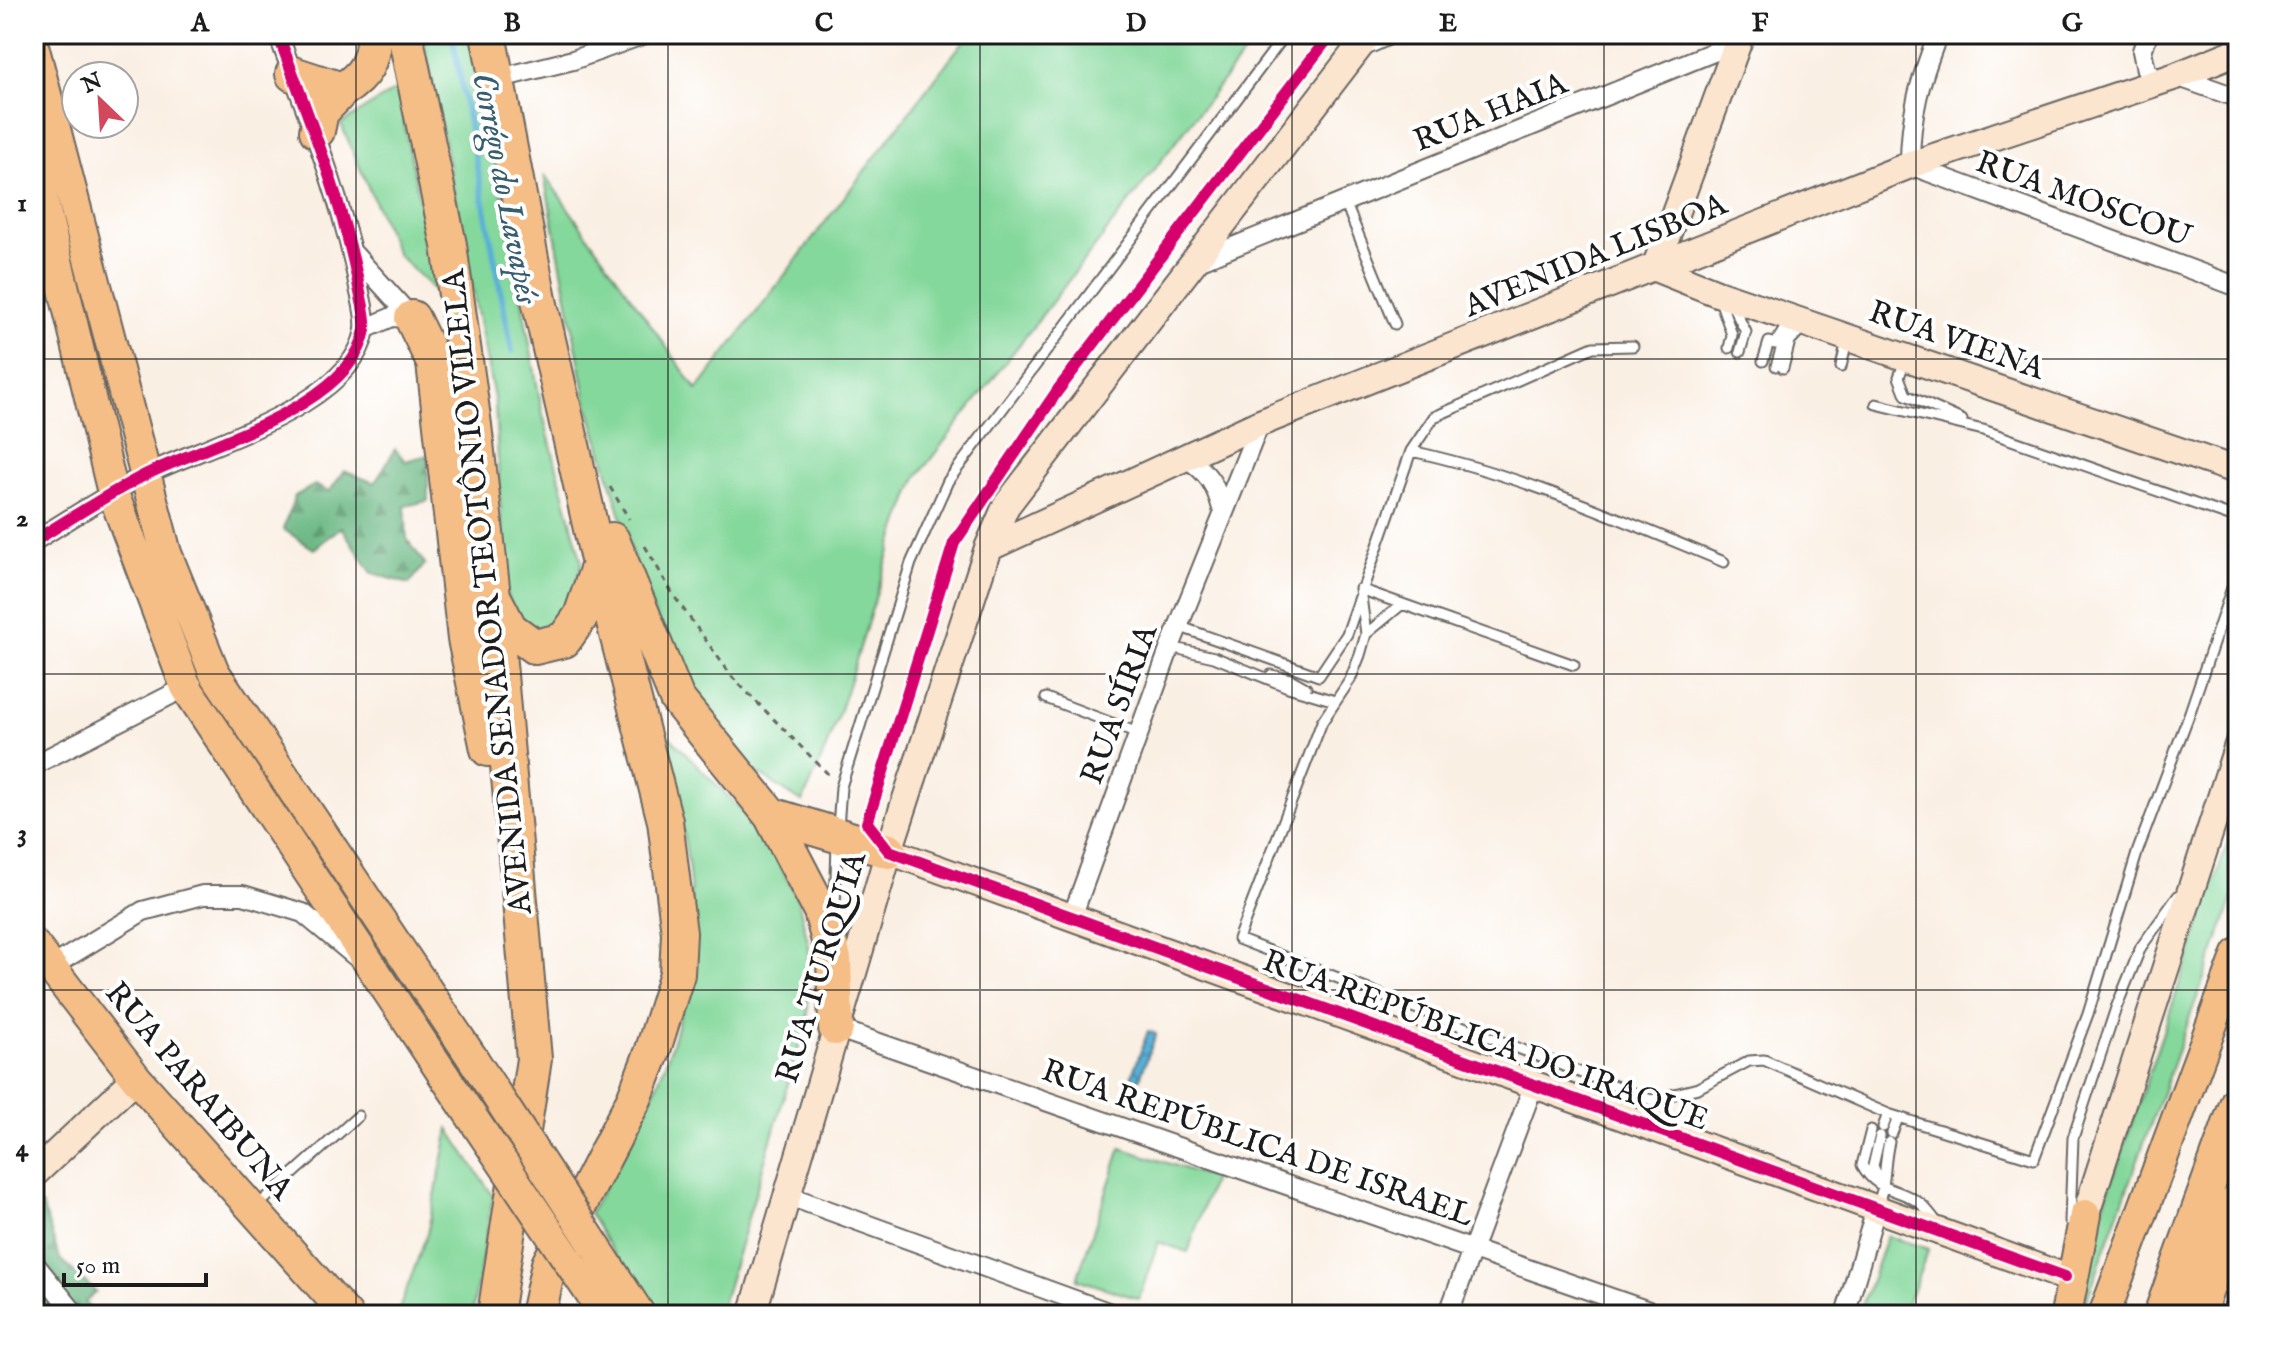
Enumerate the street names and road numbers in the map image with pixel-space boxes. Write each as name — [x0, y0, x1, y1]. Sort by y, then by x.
street label: RUA HAIA — [1408, 63, 1575, 163]
street label: RUA MOSCOU — [1970, 142, 2197, 259]
street label: AVENIDA LISBOA — [1458, 184, 1735, 328]
street label: AVENIDA SENADOR TEOTÔNIO VILELA — [434, 266, 543, 917]
street label: RUA VIENA — [1863, 292, 2051, 391]
street label: RUA SÍRIA — [1072, 618, 1169, 790]
street label: RUA TURQUIA — [768, 846, 877, 1088]
street label: RUA REPÚBLICA DO IRAQUE — [1257, 941, 1714, 1141]
street label: RUA PARAIBUNA — [95, 974, 302, 1210]
street label: RUA REPÚBLICA DE ISRAEL — [1036, 1050, 1479, 1238]

